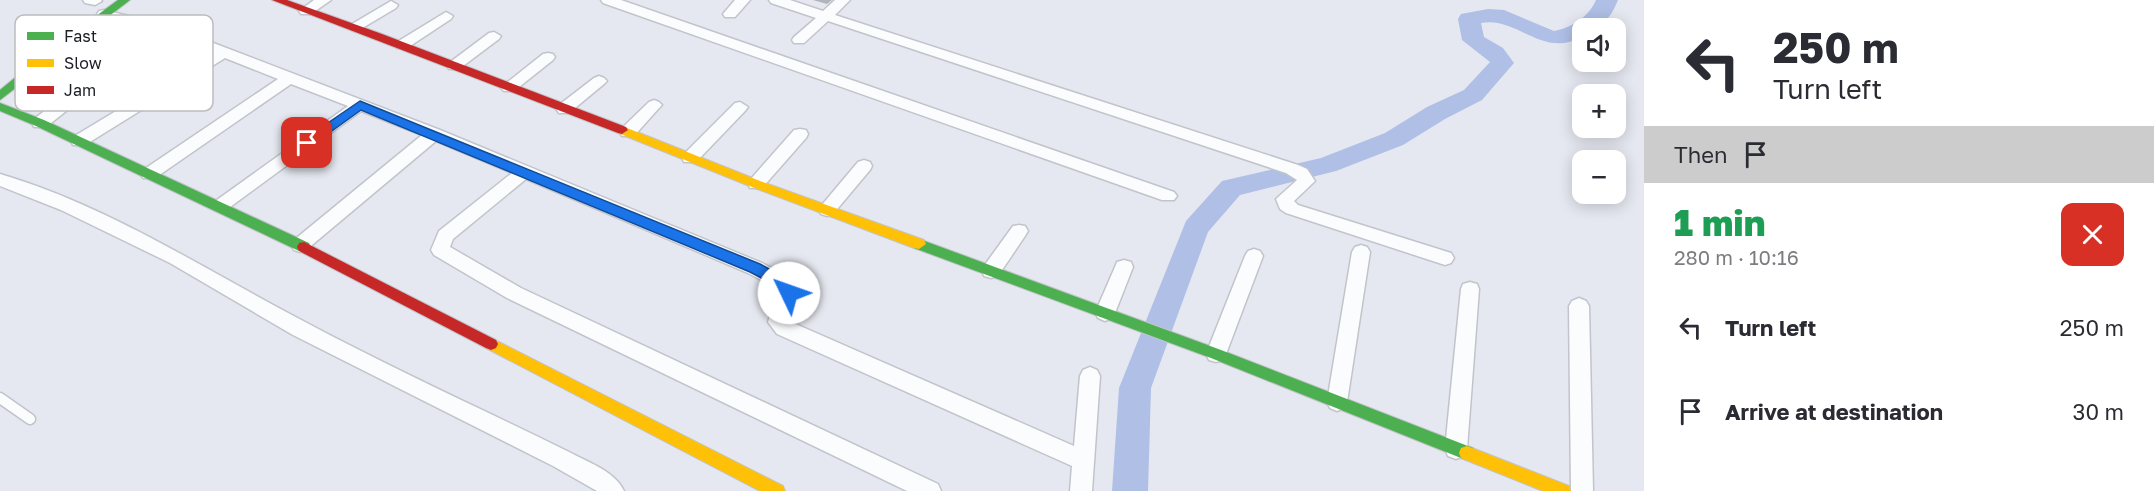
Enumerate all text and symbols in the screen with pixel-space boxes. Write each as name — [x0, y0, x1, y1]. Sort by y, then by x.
legend — [15, 15, 213, 111]
map controls — [1572, 18, 1626, 204]
button: sound — [1572, 18, 1626, 72]
text: 250 m — [1773, 22, 1899, 72]
icon: left — [1674, 24, 1752, 102]
text: Fast — [64, 26, 97, 46]
text: Slow — [64, 53, 102, 73]
text: Turn left — [1773, 73, 1882, 105]
text: Jam — [64, 80, 96, 100]
button: + — [1572, 84, 1626, 138]
pin — [281, 117, 332, 168]
icon: arrive — [290, 126, 323, 159]
icon: arrive — [1739, 138, 1772, 171]
text: Then — [1674, 141, 1727, 168]
button: − — [1572, 150, 1626, 204]
text: 1 min — [1674, 201, 1765, 244]
button: close — [2061, 203, 2124, 266]
text: 280 m · 10:16 — [1674, 245, 1799, 269]
position arrow — [757, 261, 821, 325]
icon: left — [1674, 311, 1707, 344]
text: Turn left — [1725, 314, 1816, 341]
text: 250 m — [2060, 314, 2124, 341]
icon: arrive — [1674, 395, 1707, 428]
text: Arrive at destination — [1725, 398, 1943, 425]
text: 30 m — [2073, 398, 2124, 425]

